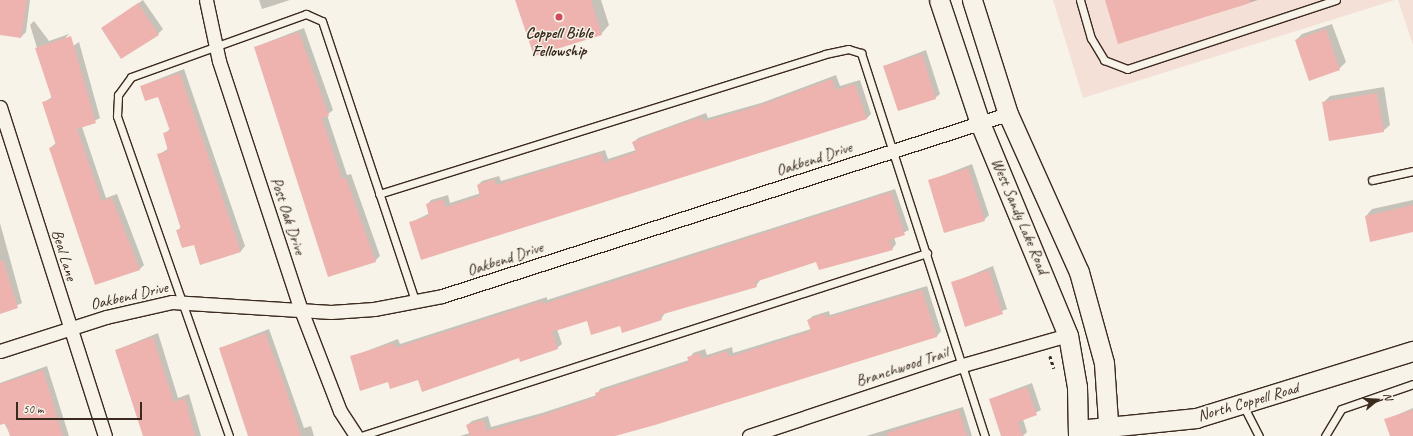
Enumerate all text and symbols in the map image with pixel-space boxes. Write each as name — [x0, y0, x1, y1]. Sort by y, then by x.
marker: Coppell Bible Fellowship — [554, 12, 564, 22]
place label: Coppell Bible Fellowship — [525, 23, 593, 61]
street label: Oakbend Drive — [773, 138, 855, 180]
street label: West Sandy Lake Road — [987, 155, 1053, 277]
street label: Post Oak Drive — [266, 175, 310, 257]
street label: Beal Lane — [47, 227, 81, 283]
street label: Oakbend Drive — [464, 238, 546, 280]
street label: Oakbend Drive — [88, 278, 170, 314]
street label: Branchwood Trail — [854, 343, 950, 391]
street label: North Coppell Road — [1195, 378, 1301, 426]
north arrow — [1357, 380, 1397, 420]
text: N — [1381, 391, 1396, 402]
scale bar — [18, 394, 144, 420]
text: 50 m — [23, 401, 43, 417]

